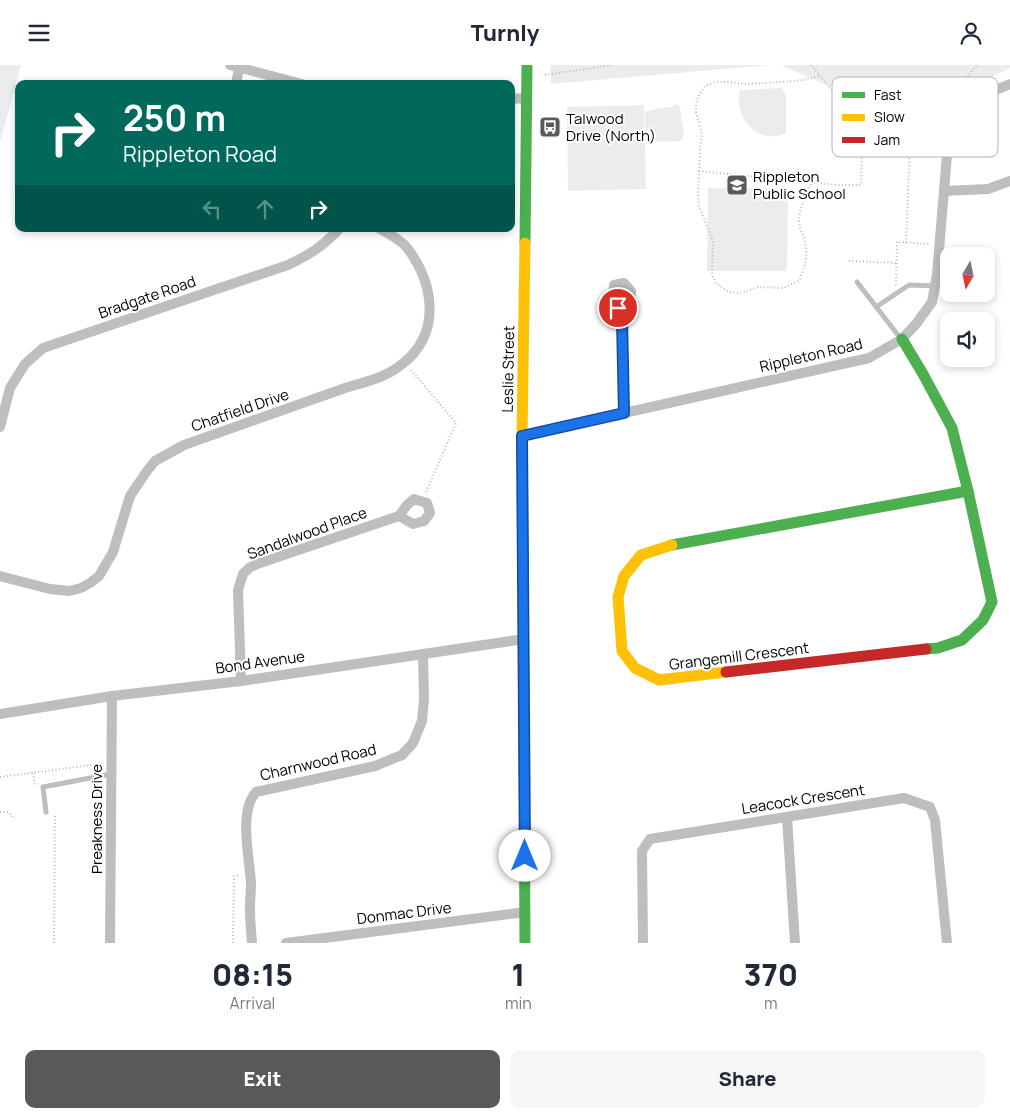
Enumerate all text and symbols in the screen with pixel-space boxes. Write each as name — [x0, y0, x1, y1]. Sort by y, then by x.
text: Turnly — [471, 18, 539, 48]
icon: menu — [25, 19, 53, 47]
icon: person — [957, 19, 985, 47]
legend — [832, 77, 998, 157]
text: Fast — [874, 85, 902, 104]
text: 250 m — [123, 94, 226, 142]
icon: right — [40, 100, 105, 165]
text: Slow — [874, 107, 905, 126]
place label: Talwood Drive (North) — [566, 108, 656, 146]
bus stop icon: Talwood Drive (North) — [538, 115, 562, 139]
text: Jam — [874, 130, 900, 149]
text: Rippleton Road — [123, 139, 277, 169]
place label: Rippleton Public School — [753, 166, 846, 204]
school or university icon: Rippleton Public School — [725, 173, 749, 197]
icon: left — [198, 195, 226, 223]
icon: ahead — [251, 195, 279, 223]
icon: right — [304, 195, 332, 223]
north arrow — [940, 247, 995, 303]
map controls — [940, 247, 995, 367]
street label: Bradgate Road — [95, 271, 199, 323]
pin — [597, 287, 639, 329]
icon: arrive — [604, 294, 632, 322]
button: sound — [940, 312, 995, 367]
street label: Leslie Street — [497, 325, 519, 413]
street label: Rippleton Road — [757, 333, 865, 377]
street label: Chatfield Drive — [188, 383, 292, 437]
street label: Sandalwood Place — [244, 502, 370, 564]
street label: Grangemill Crescent — [668, 637, 810, 675]
street label: Bond Avenue — [214, 645, 306, 679]
street label: Charnwood Road — [258, 738, 378, 786]
street label: Preakness Drive — [86, 764, 107, 874]
street label: Leacock Crescent — [740, 779, 866, 819]
position arrow — [498, 829, 550, 881]
street label: Donmac Drive — [355, 897, 453, 929]
text: 08:15 — [212, 954, 293, 995]
text: 1 — [511, 954, 525, 995]
text: 370 — [744, 954, 798, 995]
text: Arrival — [230, 992, 275, 1014]
text: min — [505, 992, 532, 1014]
text: m — [764, 992, 778, 1014]
button: Exit — [25, 1050, 500, 1108]
button: Share — [510, 1050, 985, 1108]

